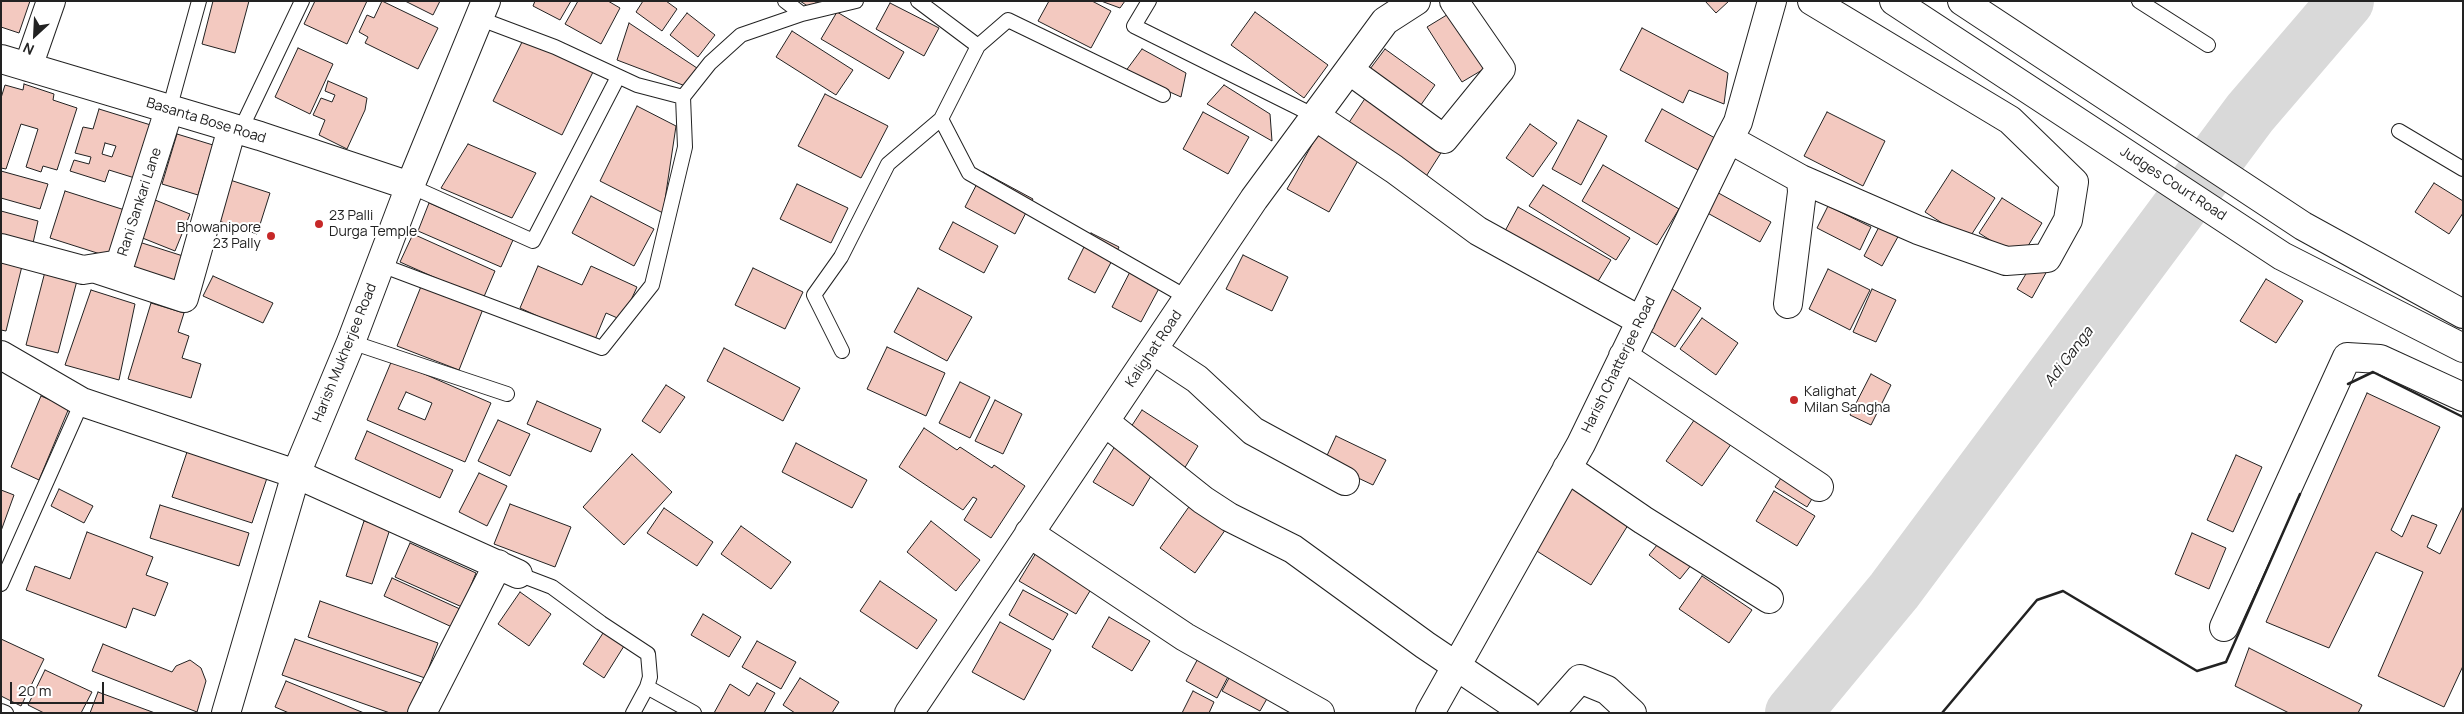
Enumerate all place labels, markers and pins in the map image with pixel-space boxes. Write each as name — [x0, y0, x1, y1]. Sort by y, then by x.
place label: 23 Palli Durga Temple — [329, 208, 417, 240]
marker: 23 Palli Durga Temple — [313, 218, 325, 230]
place label: Bhowanipore 23 Pally — [177, 220, 261, 252]
marker: Bhowanipore 23 Pally — [265, 230, 277, 242]
place label: Kalighat Milan Sangha — [1804, 384, 1890, 417]
marker: Kalighat Milan Sangha — [1788, 394, 1800, 406]

